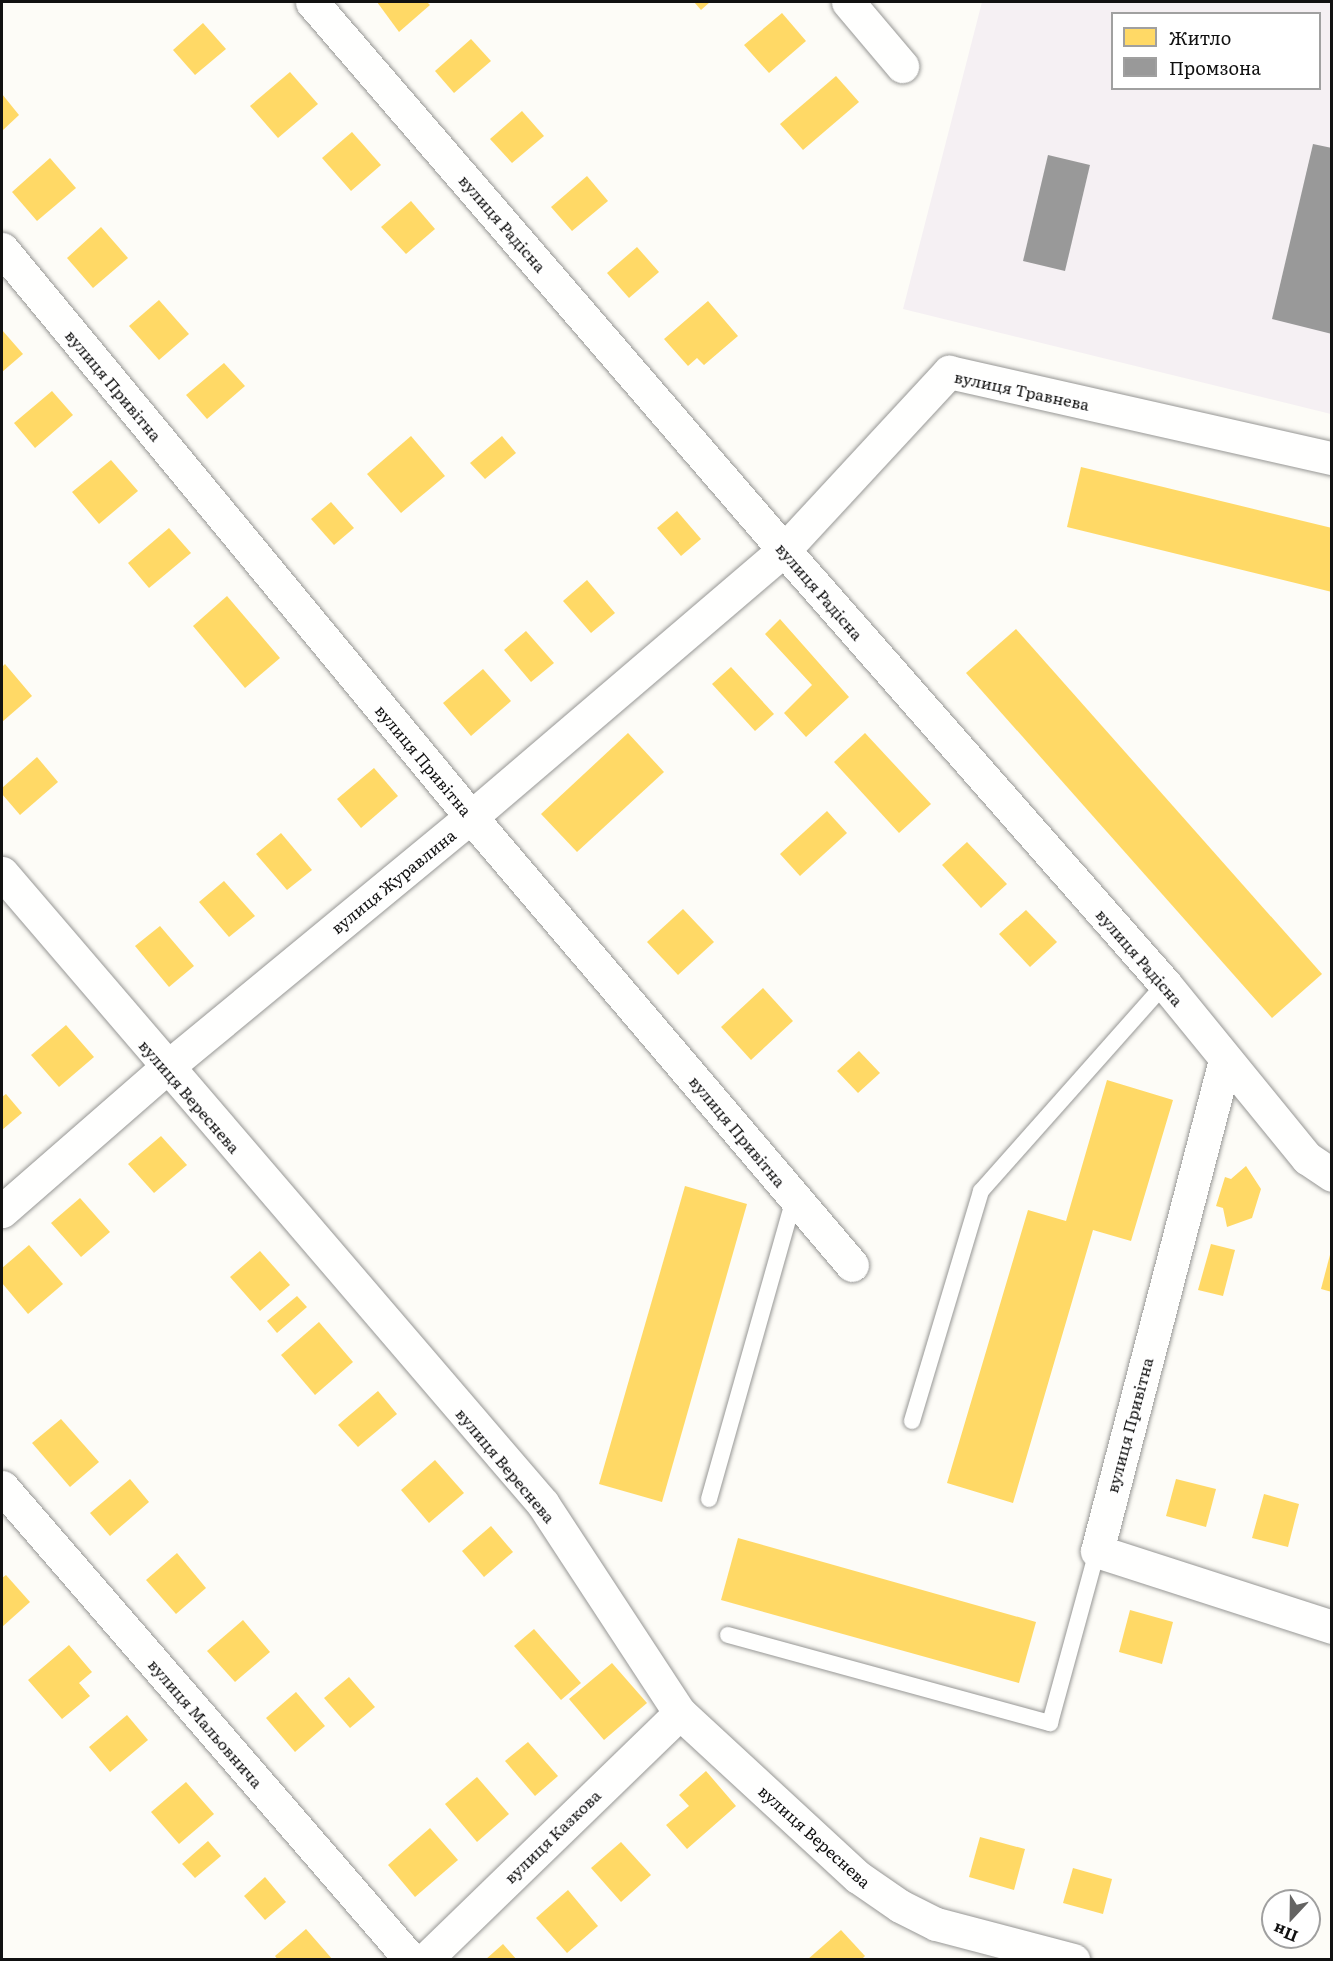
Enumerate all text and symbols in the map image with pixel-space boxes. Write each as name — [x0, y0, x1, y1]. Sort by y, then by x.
legend — [1111, 12, 1321, 90]
text: Житло — [1169, 24, 1231, 51]
text: Промзона — [1169, 54, 1261, 81]
street label: вулиця Радісна — [456, 170, 550, 276]
street label: вулиця Привітна — [62, 325, 166, 445]
street label: вулиця Травнева — [953, 366, 1091, 414]
street label: вулиця Радісна — [773, 538, 867, 644]
street label: вулиця Привітна — [372, 700, 476, 820]
street label: вулиця Журавлина — [327, 825, 459, 937]
street label: вулиця Радісна — [1093, 904, 1187, 1010]
street label: вулиця Вереснева — [136, 1035, 244, 1157]
street label: вулиця Привітна — [686, 1071, 790, 1191]
street label: вулиця Привітна — [1102, 1355, 1156, 1495]
street label: вулиця Вереснева — [452, 1404, 560, 1526]
street label: вулиця Мальовнича — [145, 1655, 267, 1791]
street label: вулиця Вереснева — [755, 1781, 875, 1891]
street label: вулиця Казкова — [500, 1785, 604, 1887]
north arrow — [1261, 1889, 1321, 1949]
text: Пн — [1269, 1918, 1301, 1950]

